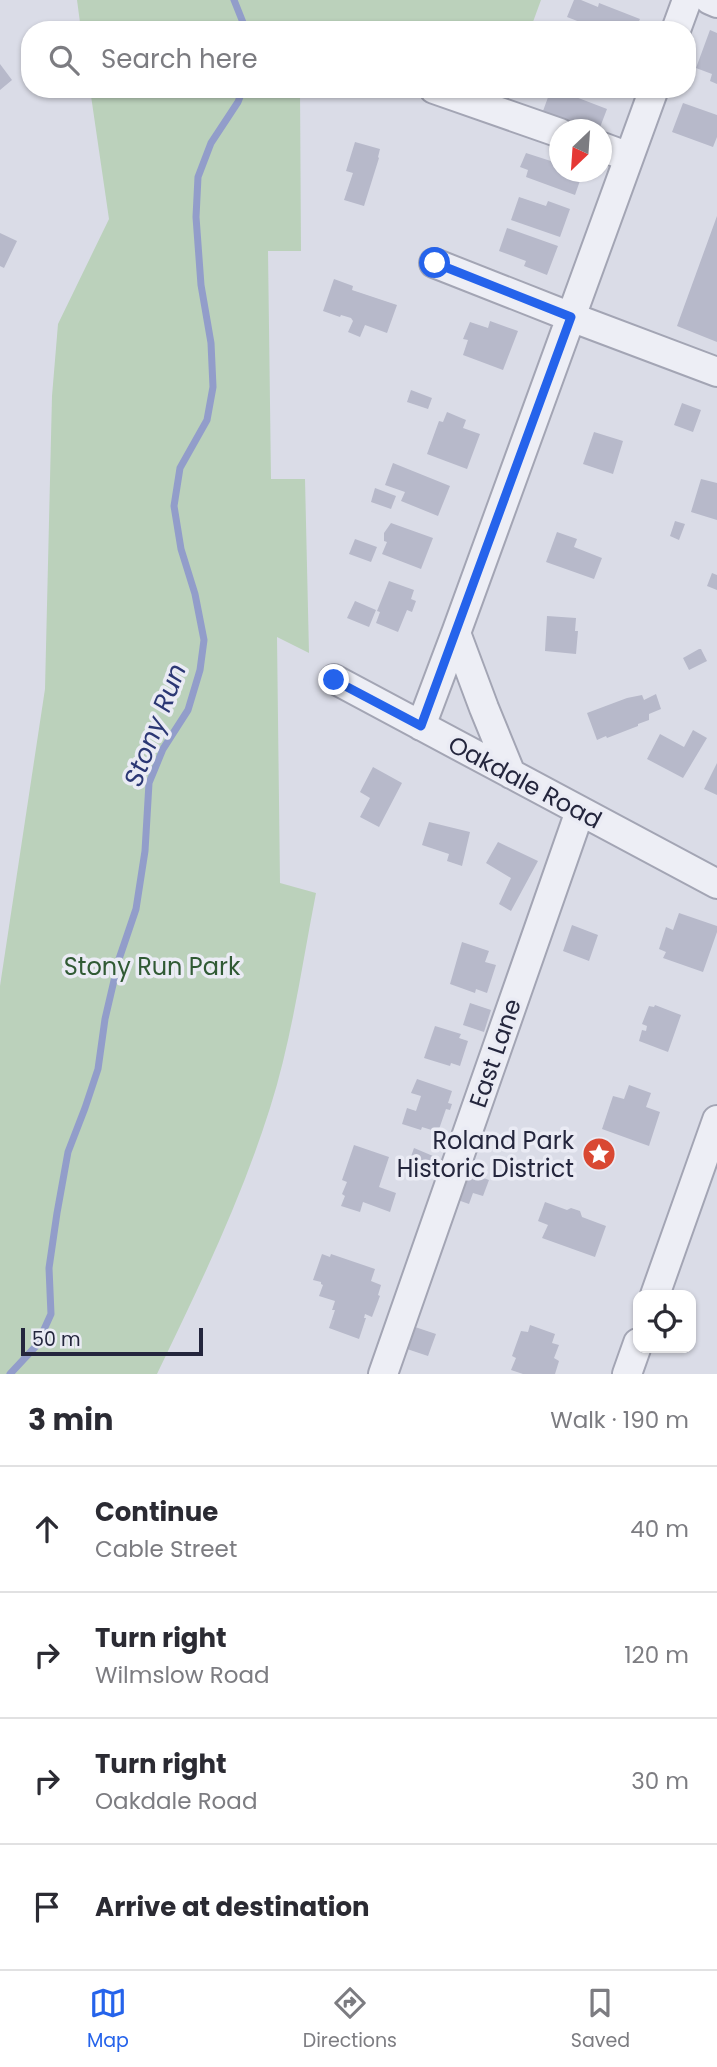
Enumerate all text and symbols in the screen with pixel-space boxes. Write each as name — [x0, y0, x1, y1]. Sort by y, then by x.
search box — [21, 21, 696, 98]
icon: search — [45, 41, 83, 79]
text: Search here — [101, 41, 258, 77]
north arrow — [549, 119, 612, 182]
route start — [419, 247, 450, 278]
water label: Stony Run — [115, 658, 195, 792]
route end — [318, 664, 349, 695]
street label: Oakdale Road — [442, 728, 608, 836]
park label: Stony Run Park — [64, 950, 241, 983]
street label: East Lane — [461, 994, 529, 1112]
place label: Roland Park Historic District — [397, 1124, 575, 1185]
place icon: Roland Park Historic District — [580, 1135, 618, 1173]
map controls — [633, 1290, 696, 1353]
button: locate — [633, 1290, 696, 1353]
scale bar — [21, 1325, 203, 1357]
text: 50 m — [32, 1326, 81, 1353]
text: 3 min — [28, 1398, 113, 1441]
text: Walk · 190 m — [550, 1404, 689, 1436]
text: Continue — [95, 1494, 218, 1530]
icon: ahead — [28, 1510, 66, 1548]
text: 40 m — [630, 1513, 689, 1545]
text: Cable Street — [95, 1533, 237, 1565]
text: Turn right — [95, 1620, 227, 1656]
icon: right — [28, 1636, 66, 1674]
text: 120 m — [624, 1639, 689, 1671]
text: Wilmslow Road — [95, 1659, 270, 1691]
text: Turn right — [95, 1746, 227, 1782]
icon: right — [28, 1762, 66, 1800]
text: 30 m — [631, 1765, 689, 1797]
text: Oakdale Road — [95, 1785, 257, 1817]
icon: arrive — [28, 1888, 66, 1926]
text: Arrive at destination — [95, 1889, 370, 1925]
tab: Map — [87, 1984, 129, 2055]
tab: Directions — [303, 1984, 397, 2055]
tab: Saved — [571, 1984, 630, 2055]

